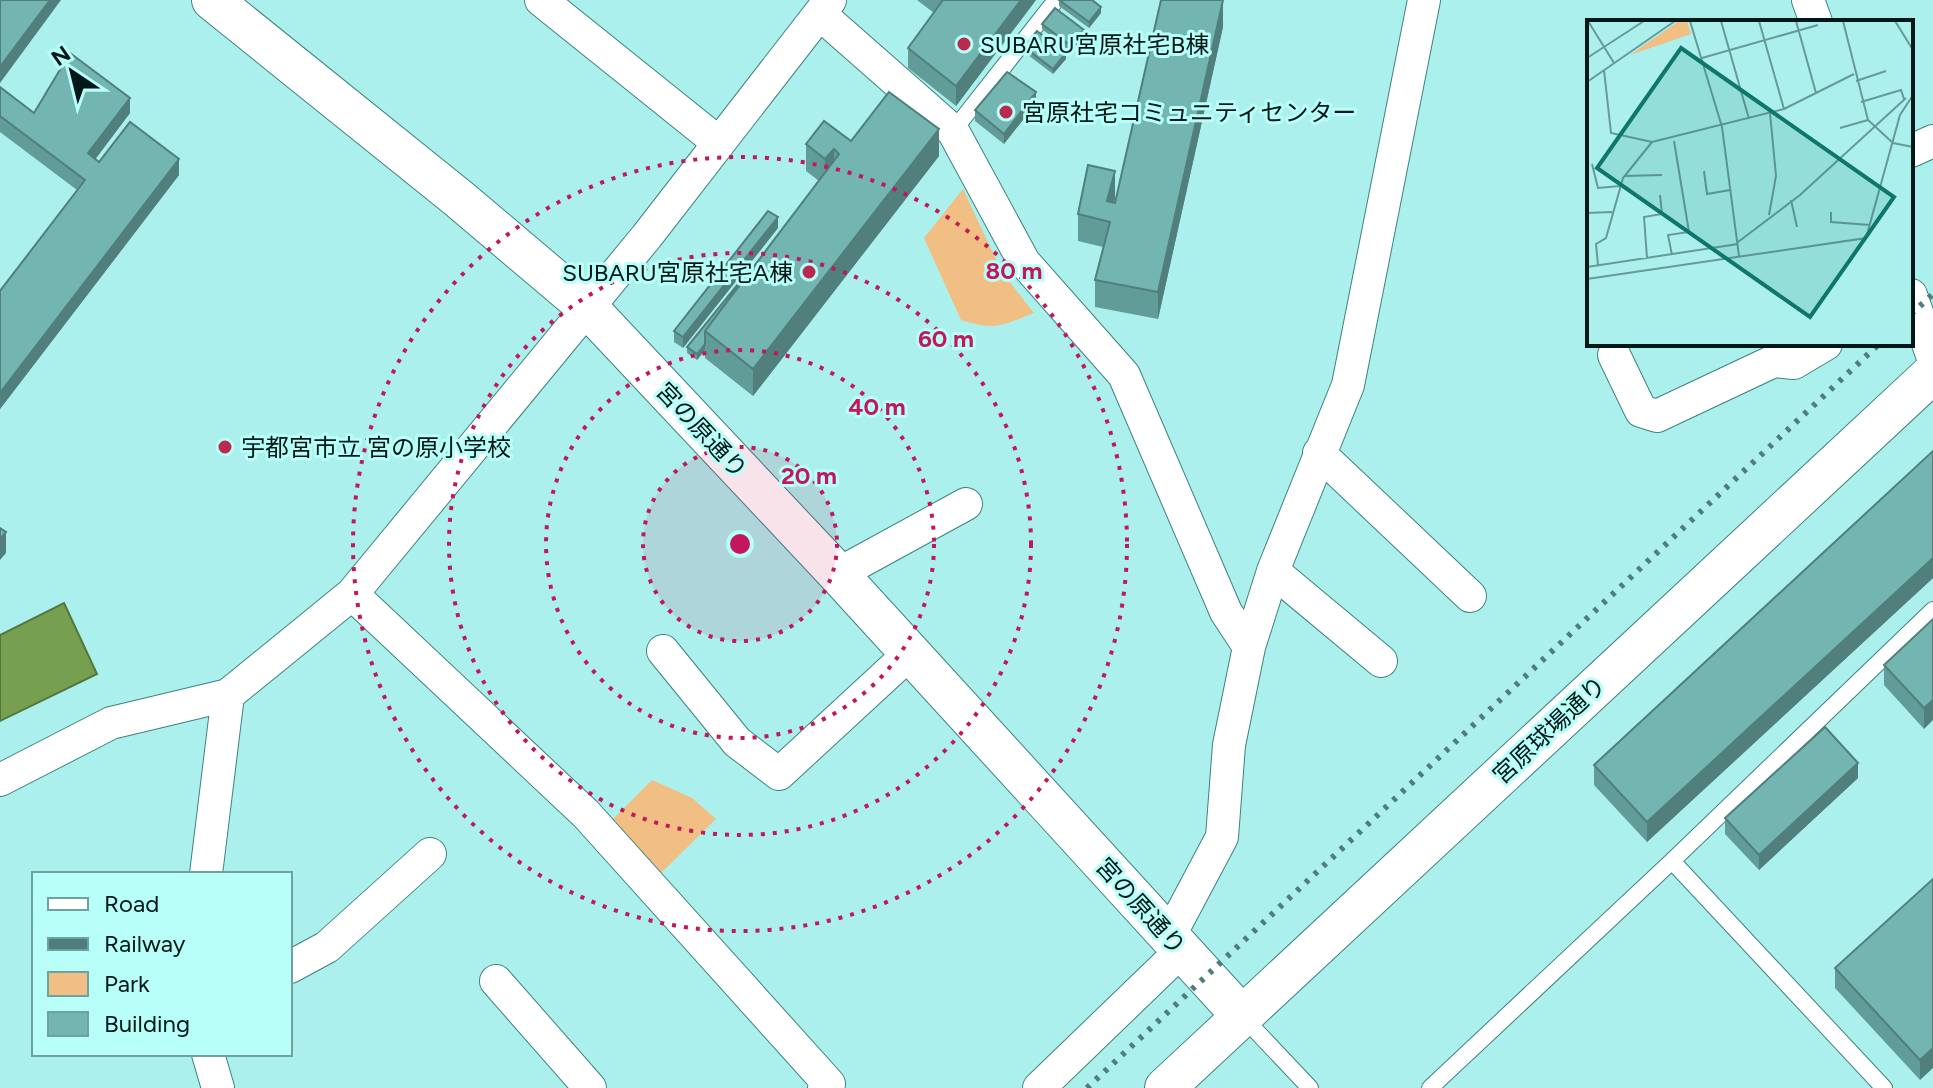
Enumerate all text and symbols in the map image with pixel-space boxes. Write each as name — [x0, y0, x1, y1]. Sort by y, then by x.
inset map — [1587, 20, 1913, 346]
place label: SUBARU宮原社宅B棟 — [980, 30, 1209, 59]
north arrow — [32, 32, 112, 112]
marker: SUBARU宮原社宅B棟 — [955, 35, 973, 53]
text: N — [46, 40, 76, 72]
place label: 宮原社宅コミュニティセンター — [1022, 98, 1357, 127]
marker: 宮原社宅コミュニティセンター — [997, 103, 1015, 121]
text: 80 m — [986, 256, 1042, 285]
place label: SUBARU宮原社宅A棟 — [562, 258, 793, 287]
marker: SUBARU宮原社宅A棟 — [800, 263, 818, 281]
text: 60 m — [918, 324, 974, 353]
street label: 宮の原通り — [650, 376, 754, 484]
text: 40 m — [848, 392, 906, 421]
place label: 宇都宮市立 宮の原小学校 — [241, 433, 511, 462]
marker: 宇都宮市立 宮の原小学校 — [216, 438, 234, 456]
text: 20 m — [781, 461, 837, 490]
centre of rings — [726, 530, 754, 558]
street label: 宮原球場通り — [1486, 670, 1612, 790]
street label: 宮の原通り — [1090, 852, 1192, 960]
legend — [32, 872, 292, 1056]
text: Road — [104, 889, 159, 918]
text: Railway — [104, 929, 186, 958]
text: Park — [104, 969, 150, 998]
text: Building — [104, 1009, 190, 1038]

